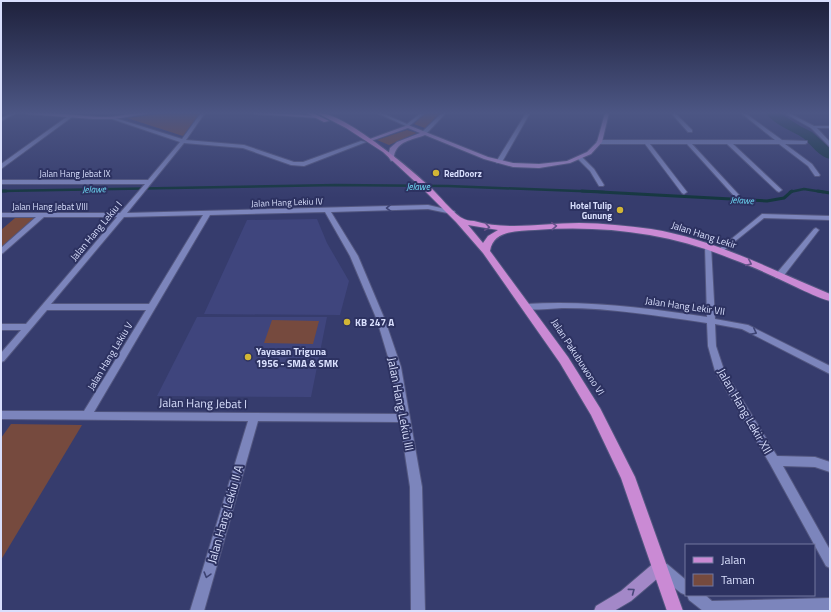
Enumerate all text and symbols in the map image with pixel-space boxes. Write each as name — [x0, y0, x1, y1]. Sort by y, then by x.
street label: Jalan Hang Jebat IX — [39, 167, 111, 180]
place label: RedDoorz — [444, 167, 482, 180]
marker: RedDoorz — [431, 168, 441, 178]
water label: Jelawe — [406, 180, 431, 193]
water label: Jelawe — [82, 182, 107, 196]
water label: Jelawe — [730, 193, 755, 207]
street label: Jalan Hang Lekiu IV — [251, 194, 324, 210]
street label: Jalan Hang Lekiu I — [66, 198, 126, 264]
place label: Hotel Tulip Gunung — [570, 199, 612, 222]
street label: Jalan Hang Jebat VIII — [12, 200, 88, 213]
one-way arrow — [386, 204, 392, 212]
marker: Hotel Tulip Gunung — [615, 205, 625, 215]
street label: Jalan Hang Lekir — [670, 217, 739, 253]
one-way arrow — [551, 221, 557, 230]
one-way arrow — [484, 222, 490, 231]
one-way arrow — [745, 258, 752, 266]
street label: Jalan Hang Lekir VII — [644, 293, 726, 319]
place label: KB 247 A — [355, 315, 394, 330]
street label: Jalan Pakubuwono VI — [548, 316, 608, 398]
marker: KB 247 A — [342, 317, 352, 327]
street label: Jalan Hang Lekiu V — [84, 319, 136, 393]
one-way arrow — [749, 327, 757, 334]
place label: Yayasan Triguna 1956 - SMA & SMK — [256, 344, 338, 371]
marker: Yayasan Triguna 1956 - SMA & SMK — [243, 352, 253, 362]
street label: Jalan Hang Lekiu III — [383, 356, 419, 452]
street label: Jalan Hang Lekir XII — [713, 365, 777, 457]
street label: Jalan Hang Jebat I — [159, 393, 247, 413]
street label: Jalan Hang Lekiu II A — [202, 463, 248, 565]
legend — [685, 544, 815, 596]
text: Jalan — [721, 550, 746, 569]
text: Taman — [721, 570, 755, 589]
one-way arrow — [203, 571, 212, 578]
one-way arrow — [627, 589, 634, 596]

